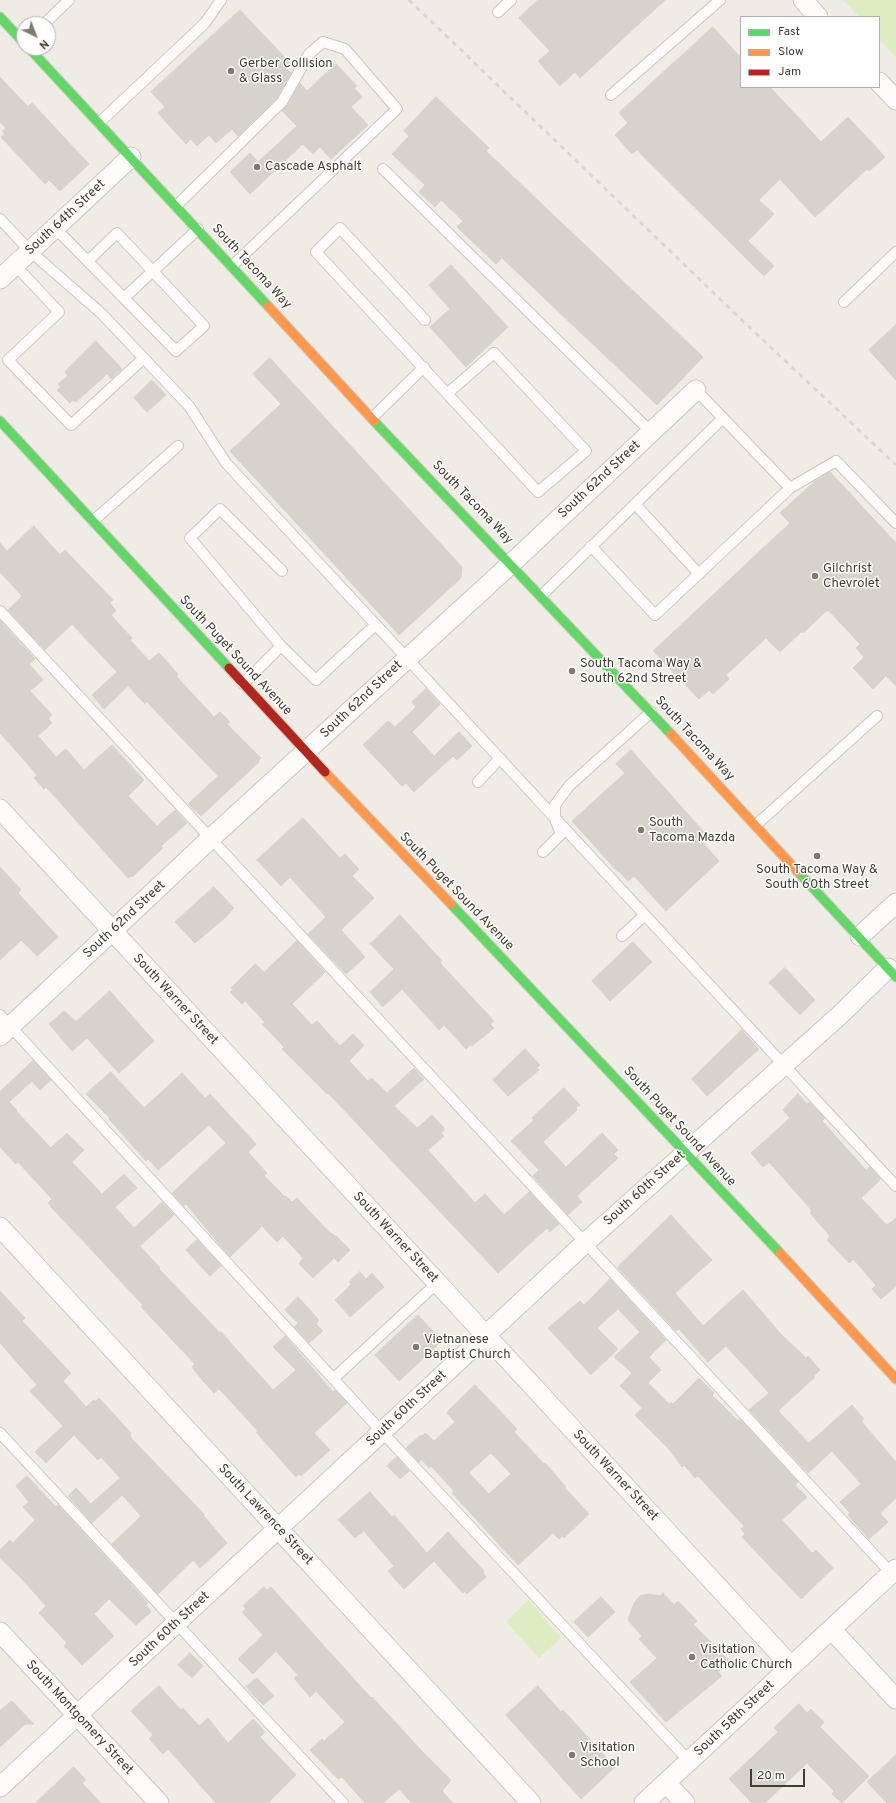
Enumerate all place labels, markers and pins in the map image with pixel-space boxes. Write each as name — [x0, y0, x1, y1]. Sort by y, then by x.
place label: Gerber Collision & Glass — [239, 56, 333, 87]
marker: Gerber Collision & Glass — [226, 66, 236, 76]
place label: Cascade Asphalt — [265, 159, 362, 175]
marker: Cascade Asphalt — [252, 162, 262, 172]
place label: Gilchrist Chevrolet — [823, 561, 880, 592]
marker: Gilchrist Chevrolet — [810, 571, 820, 581]
place label: South Tacoma Way & South 62nd Street — [580, 656, 702, 687]
marker: South Tacoma Way & South 62nd Street — [567, 666, 577, 676]
place label: South Tacoma Mazda — [649, 815, 735, 846]
marker: South Tacoma Mazda — [636, 825, 646, 835]
marker: South Tacoma Way & South 60th Street — [812, 851, 822, 861]
place label: South Tacoma Way & South 60th Street — [756, 862, 878, 893]
place label: Vietnanese Baptist Church — [424, 1332, 510, 1363]
marker: Vietnanese Baptist Church — [411, 1342, 421, 1352]
place label: Visitation Catholic Church — [700, 1642, 792, 1673]
marker: Visitation Catholic Church — [687, 1652, 697, 1662]
place label: Visitation School — [580, 1740, 635, 1771]
marker: Visitation School — [567, 1750, 577, 1760]

